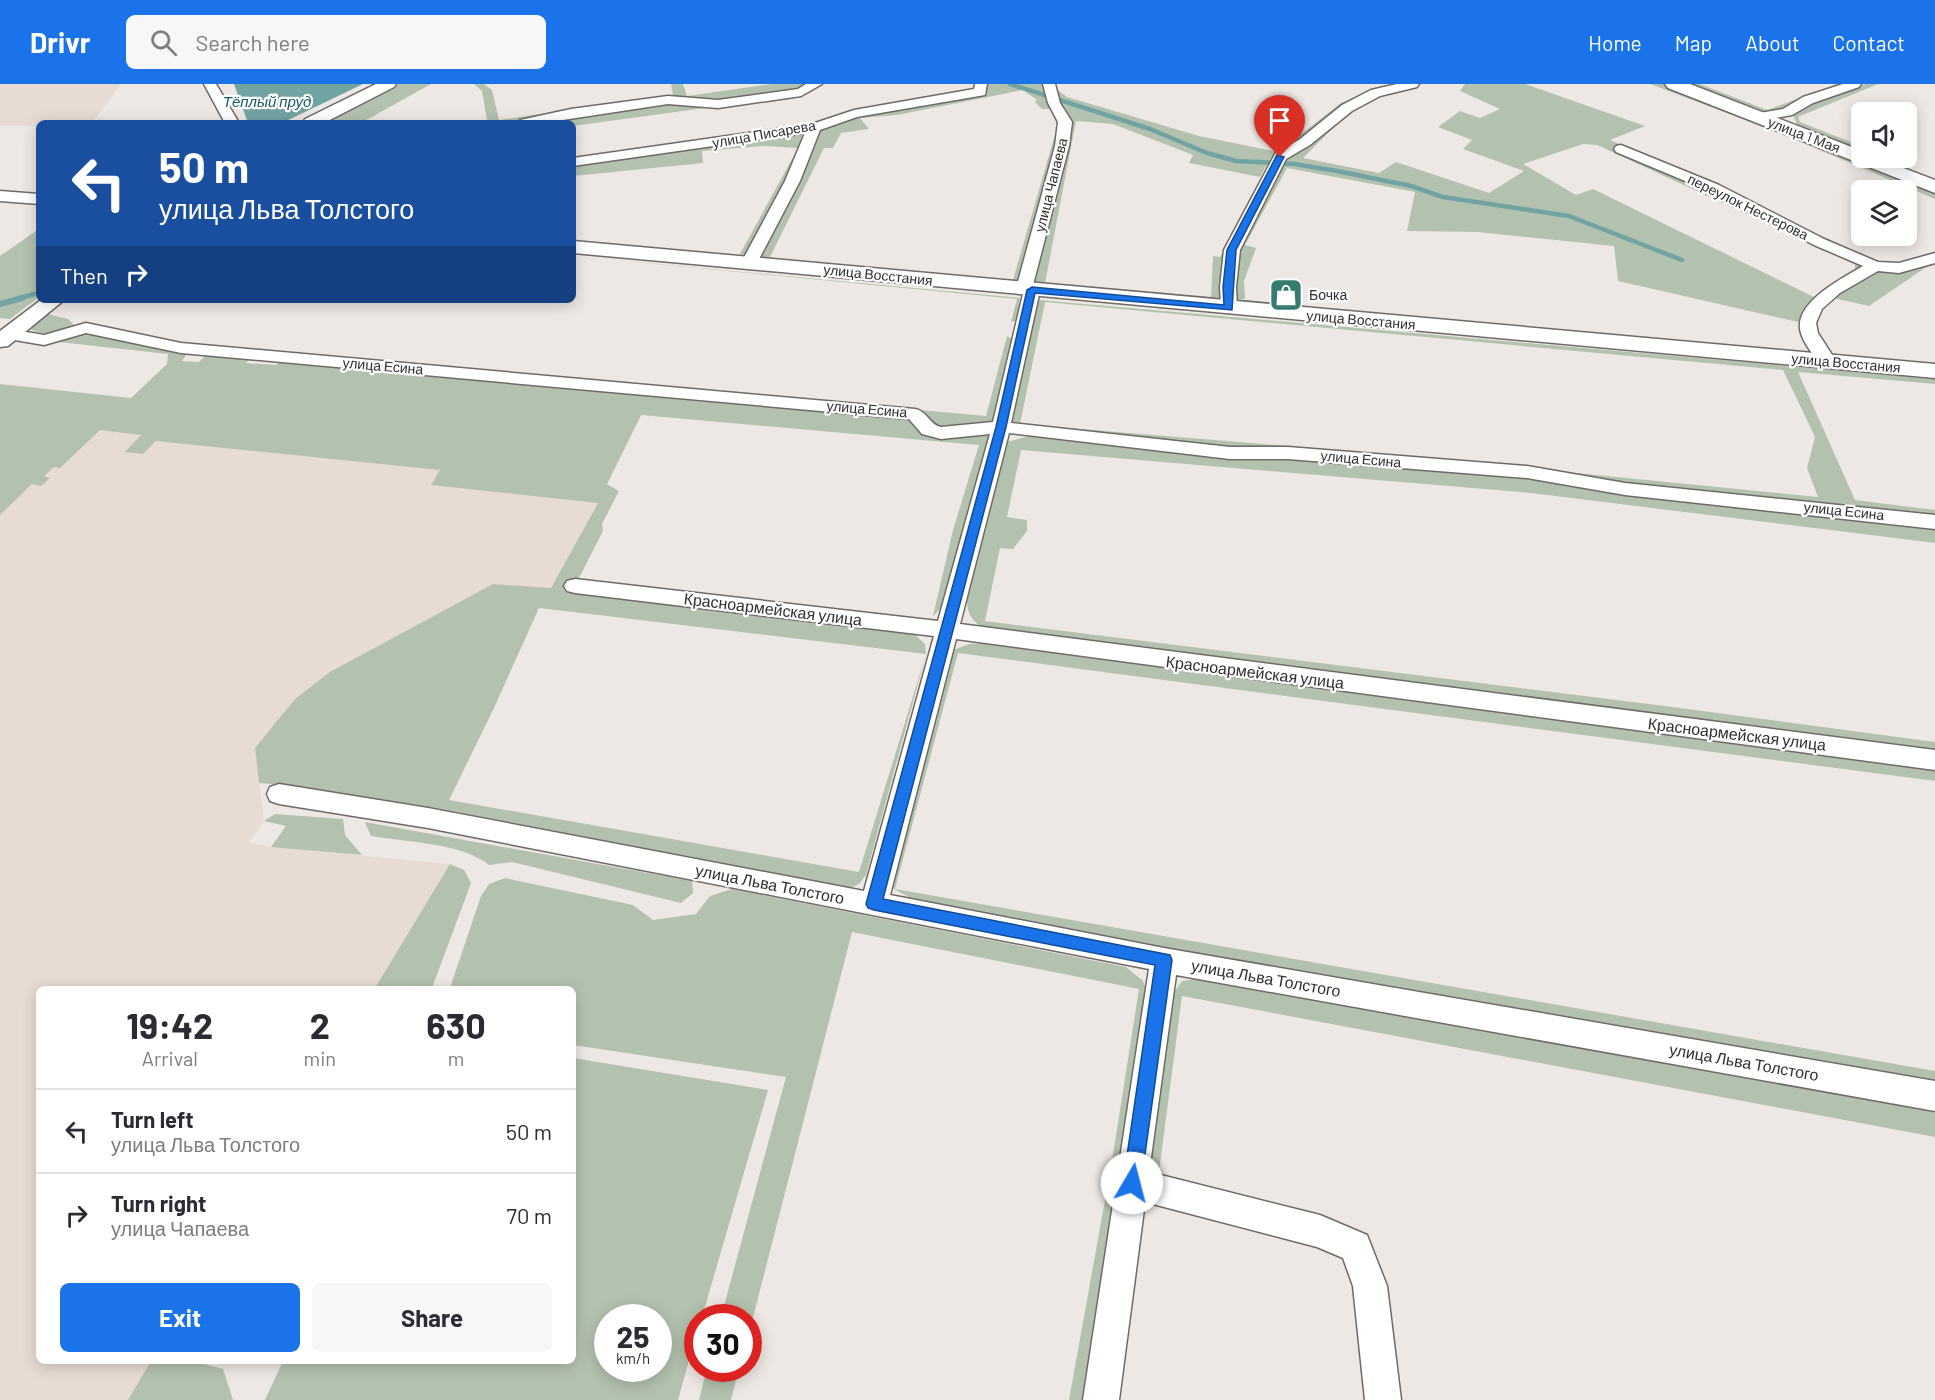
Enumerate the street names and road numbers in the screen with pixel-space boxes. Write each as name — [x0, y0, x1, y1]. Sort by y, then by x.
street label: улица 1 Мая — [1766, 113, 1843, 156]
street label: улица Писарева — [711, 116, 817, 151]
street label: улица Чапаева — [1031, 136, 1071, 234]
street label: переулок Нестерова — [1685, 170, 1811, 243]
street label: улица Восстания — [823, 260, 933, 289]
street label: улица Восстания — [1306, 306, 1416, 333]
street label: улица Восстания — [1791, 349, 1901, 376]
street label: улица Есина — [342, 354, 424, 378]
street label: улица Есина — [826, 397, 908, 421]
street label: улица Есина — [1320, 447, 1402, 471]
street label: улица Есина — [1803, 498, 1885, 523]
street label: Красноармейская улица — [683, 588, 863, 629]
street label: Красноармейская улица — [1165, 651, 1345, 692]
street label: Красноармейская улица — [1647, 713, 1827, 754]
street label: улица Льва Толстого — [694, 860, 846, 907]
street label: улица Льва Толстого — [1190, 955, 1342, 1000]
street label: улица Льва Толстого — [1668, 1039, 1820, 1084]

